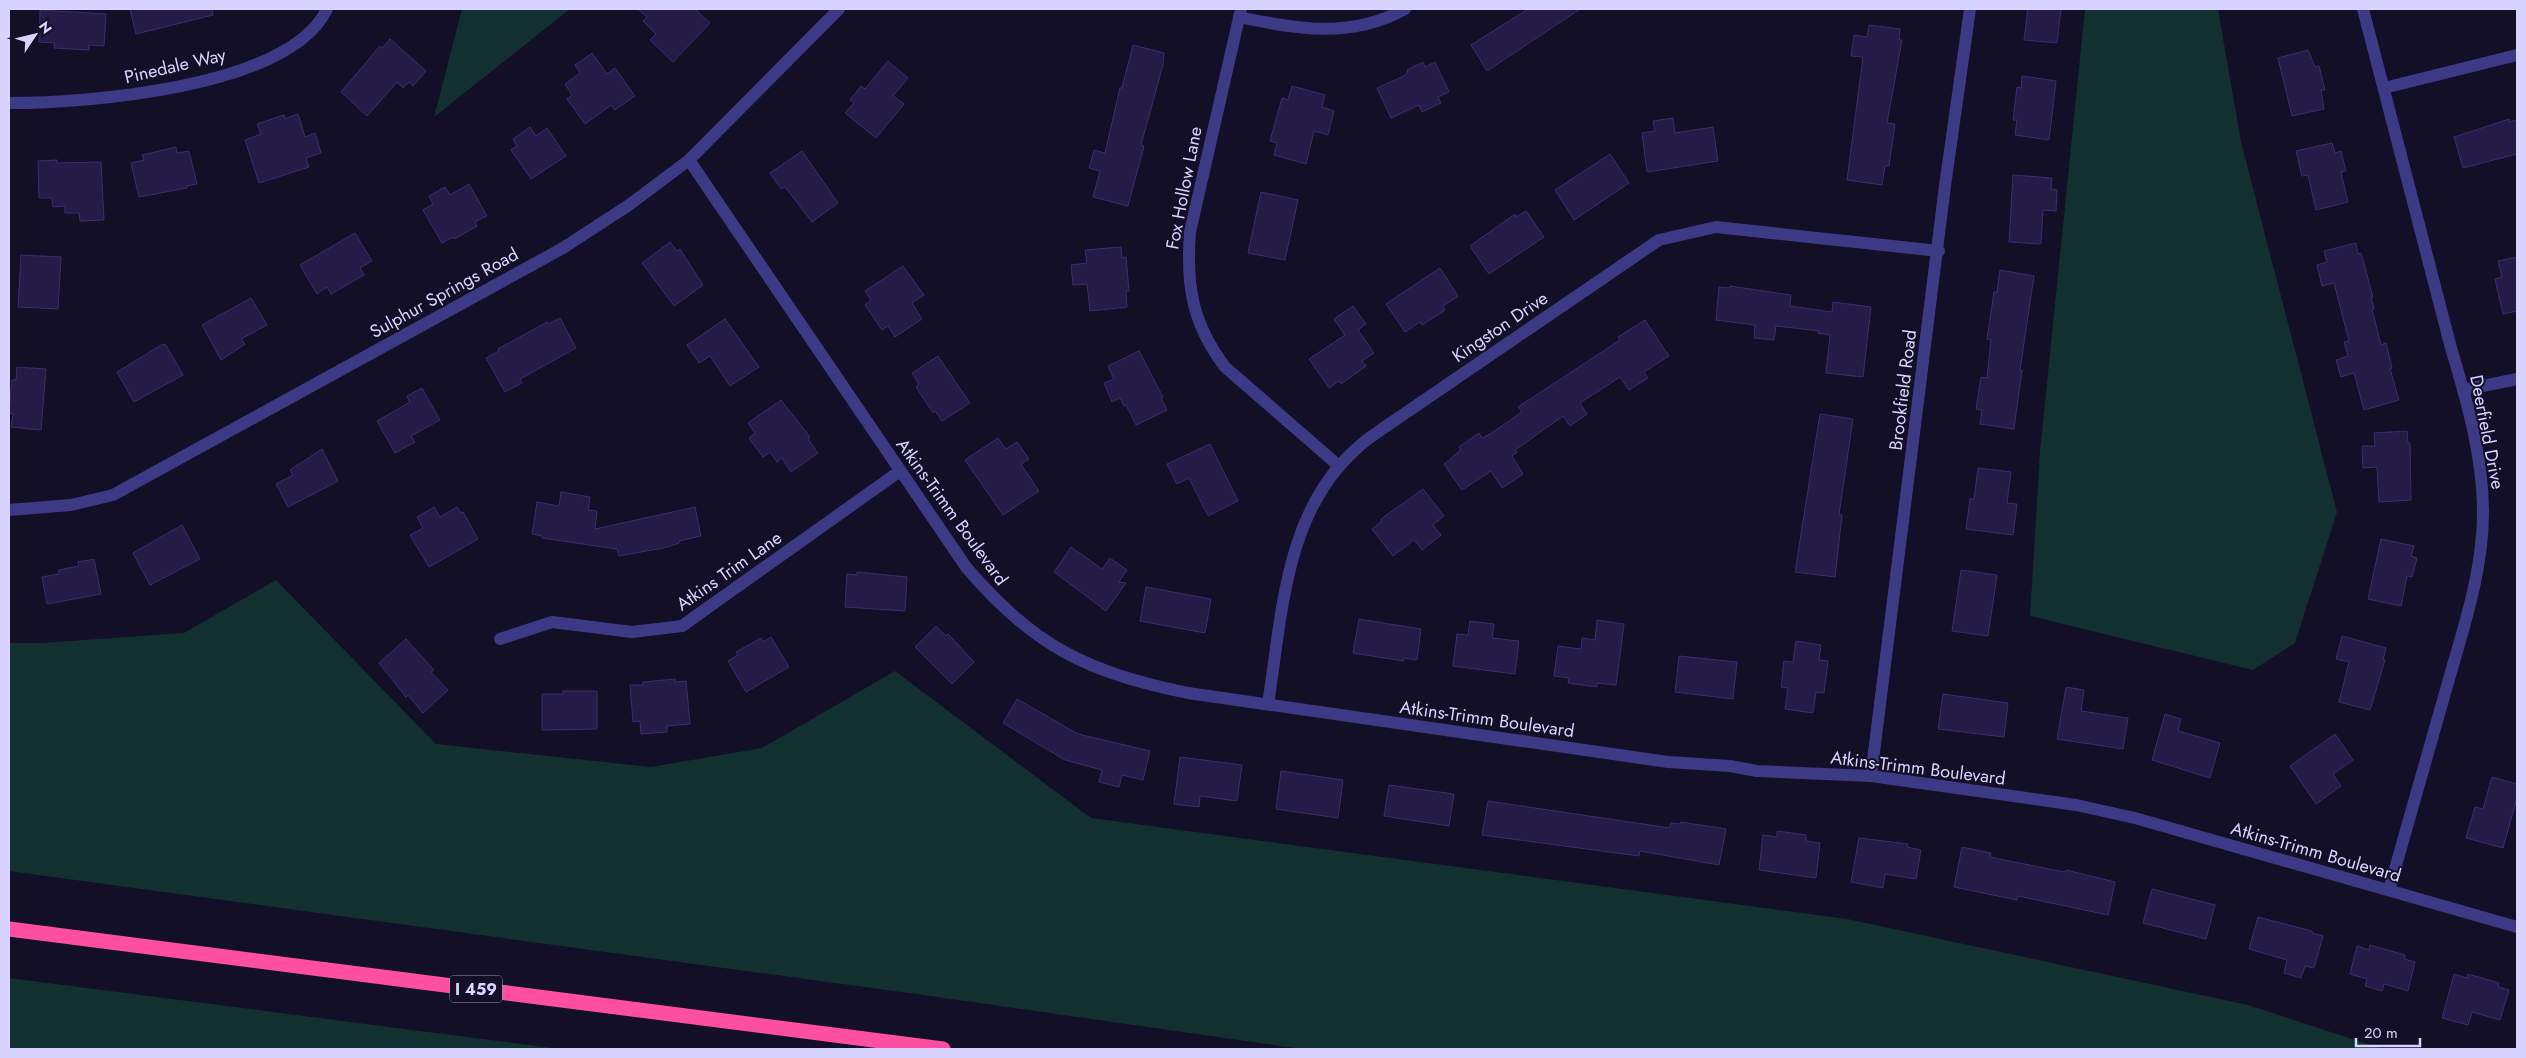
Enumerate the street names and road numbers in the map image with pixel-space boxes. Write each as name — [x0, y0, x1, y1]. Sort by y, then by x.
street label: Pinedale Way — [122, 42, 228, 90]
street label: Fox Hollow Lane — [1159, 124, 1209, 252]
street label: Sulphur Springs Road — [365, 241, 523, 345]
street label: Kingston Drive — [1447, 285, 1553, 369]
street label: Brookfield Road — [1883, 328, 1923, 452]
street label: Deerfield Drive — [2463, 373, 2511, 491]
street label: Atkins-Trimm Boulevard — [890, 433, 1014, 591]
street label: Atkins Trim Lane — [671, 525, 787, 617]
street label: Atkins-Trimm Boulevard — [1398, 694, 1576, 744]
street label: Atkins-Trimm Boulevard — [1829, 744, 2007, 792]
street label: Atkins-Trimm Boulevard — [2228, 815, 2404, 889]
road number: I 459 — [450, 976, 502, 1002]

